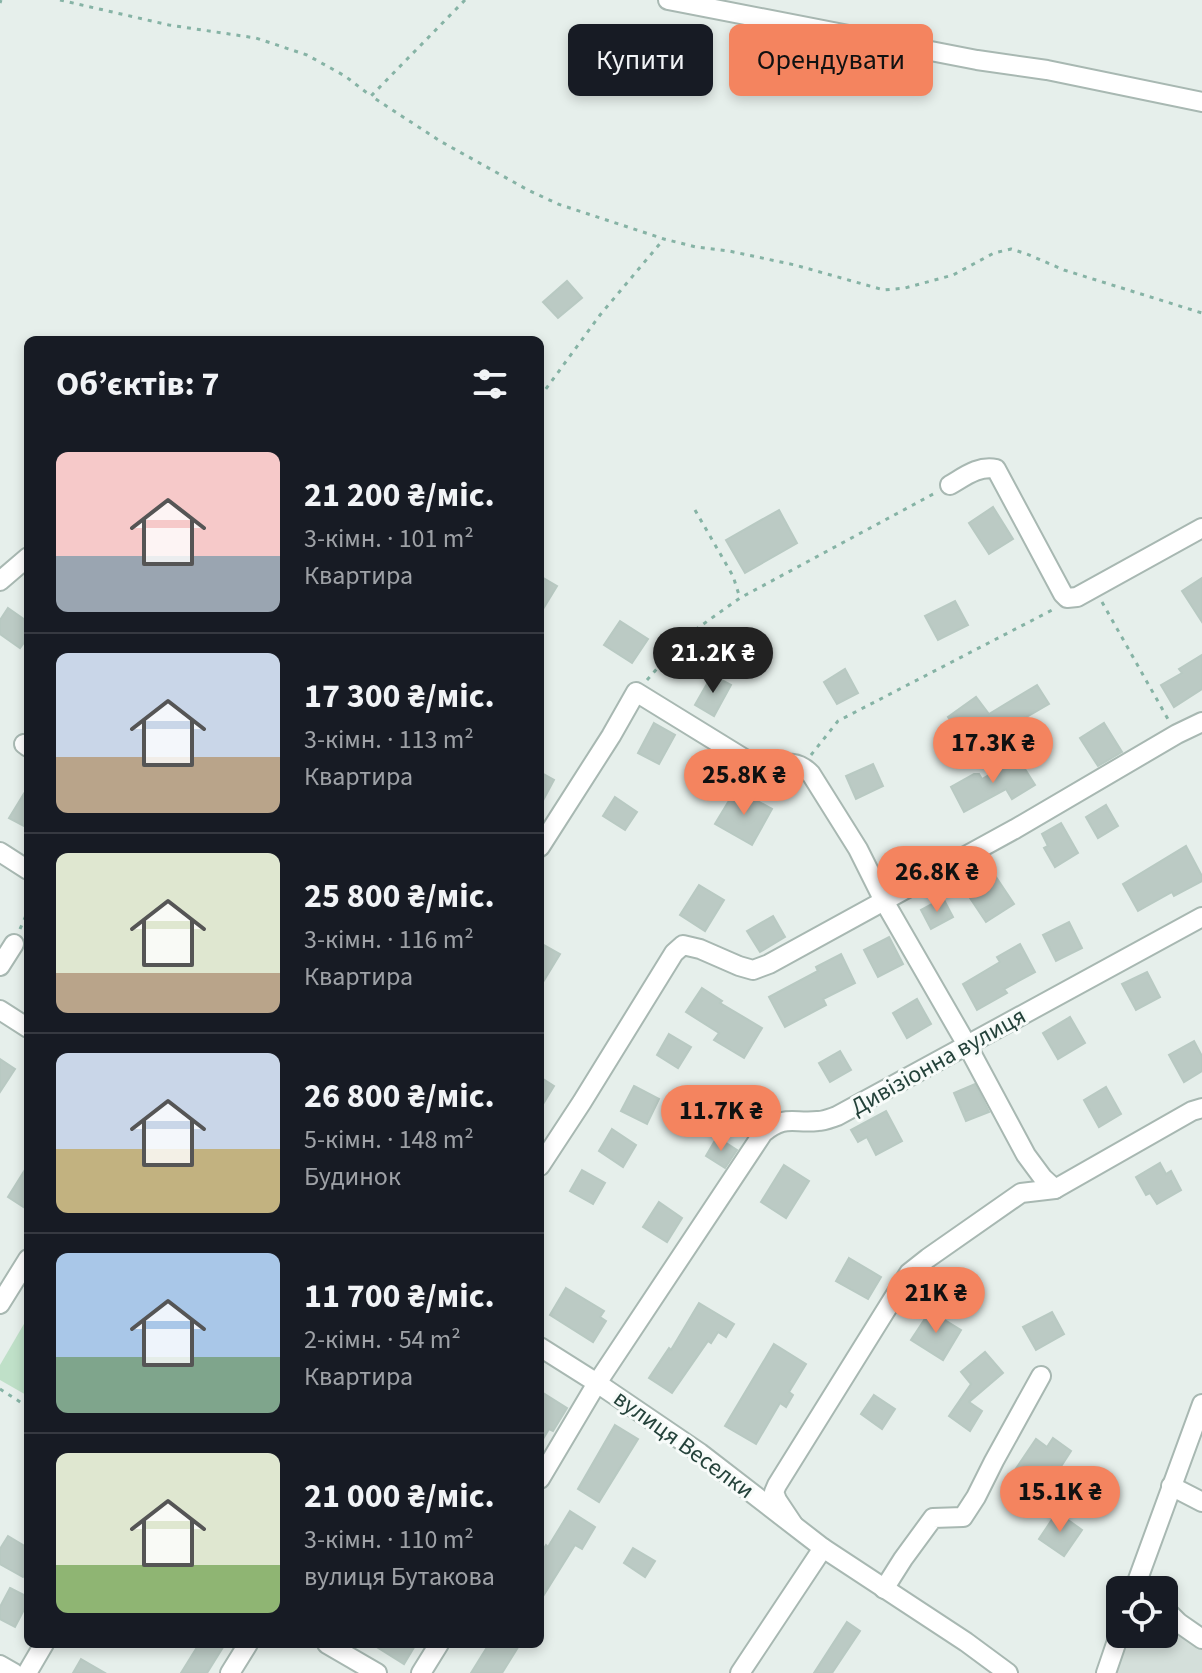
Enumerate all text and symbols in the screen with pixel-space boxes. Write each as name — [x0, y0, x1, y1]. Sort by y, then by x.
chip: Купити — [568, 24, 713, 96]
chip: Орендувати — [729, 24, 933, 96]
text: Об’єктів: 7 — [56, 360, 219, 409]
icon: filters — [468, 362, 512, 406]
text: 21 200 ₴/міс. — [304, 471, 495, 520]
icon: home — [120, 484, 216, 580]
text: 3-кімн. · 101 m² — [304, 520, 474, 557]
text: Квартира — [304, 557, 413, 594]
pin: 21.2K ₴ — [639, 627, 787, 695]
text: 21.2K ₴ — [671, 634, 755, 671]
text: 17 300 ₴/міс. — [304, 672, 495, 721]
icon: home — [120, 685, 216, 781]
pin: 17.3K ₴ — [919, 717, 1067, 785]
text: 3-кімн. · 113 m² — [304, 721, 474, 758]
text: 17.3K ₴ — [951, 724, 1035, 761]
pin: 25.8K ₴ — [670, 749, 818, 817]
text: 25.8K ₴ — [702, 756, 786, 793]
text: Квартира — [304, 758, 413, 795]
pin: 26.8K ₴ — [863, 846, 1011, 914]
text: 26.8K ₴ — [895, 853, 979, 890]
text: 25 800 ₴/міс. — [304, 872, 495, 921]
icon: home — [120, 885, 216, 981]
text: 3-кімн. · 116 m² — [304, 921, 474, 958]
text: Квартира — [304, 958, 413, 995]
street label: Дивізіонна вулиця — [844, 999, 1032, 1124]
text: 26 800 ₴/міс. — [304, 1072, 495, 1121]
icon: home — [120, 1085, 216, 1181]
pin: 11.7K ₴ — [647, 1085, 795, 1153]
text: 11.7K ₴ — [679, 1092, 763, 1129]
text: 5-кімн. · 148 m² — [304, 1121, 474, 1158]
text: Будинок — [304, 1158, 401, 1195]
pin: 21K ₴ — [880, 1267, 992, 1335]
text: 11 700 ₴/міс. — [304, 1272, 495, 1321]
text: 21K ₴ — [905, 1274, 967, 1311]
icon: home — [120, 1285, 216, 1381]
text: 2-кімн. · 54 m² — [304, 1321, 461, 1358]
text: Квартира — [304, 1358, 413, 1395]
street label: вулиця Веселки — [606, 1381, 761, 1508]
pin: 15.1K ₴ — [986, 1466, 1134, 1534]
text: 21 000 ₴/міс. — [304, 1472, 495, 1521]
text: 15.1K ₴ — [1018, 1473, 1102, 1510]
icon: home — [120, 1485, 216, 1581]
text: 3-кімн. · 110 m² — [304, 1521, 474, 1558]
text: вулиця Бутакова — [304, 1558, 495, 1595]
map controls — [1106, 1576, 1178, 1648]
button: locate — [1106, 1576, 1178, 1648]

